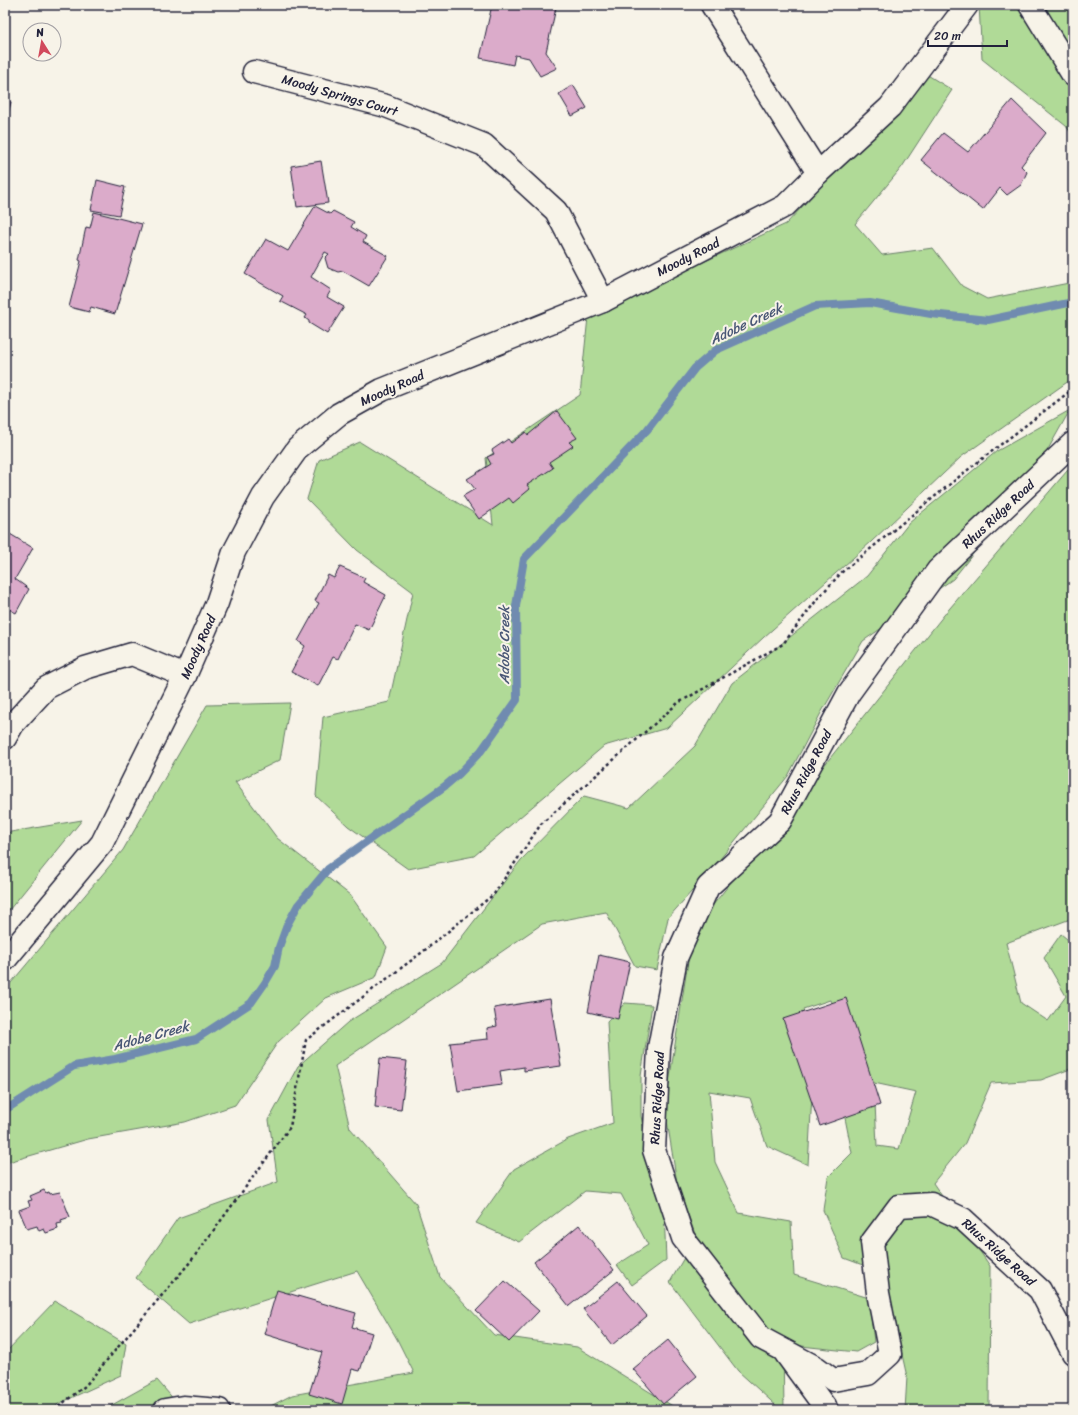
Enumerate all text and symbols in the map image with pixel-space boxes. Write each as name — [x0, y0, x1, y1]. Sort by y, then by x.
north arrow — [22, 22, 62, 62]
scale bar — [928, 22, 1007, 48]
text: N — [34, 23, 46, 43]
text: 20 m — [934, 25, 961, 47]
street label: Moody Springs Court — [279, 67, 402, 123]
street label: Moody Road — [652, 231, 725, 283]
water label: Adobe Creek — [705, 296, 788, 352]
street label: Moody Road — [356, 363, 429, 412]
street label: Rhus Ridge Road — [956, 473, 1041, 554]
water label: Adobe Creek — [492, 605, 517, 685]
street label: Moody Road — [174, 610, 223, 683]
street label: Rhus Ridge Road — [774, 724, 839, 819]
water label: Adobe Creek — [109, 1013, 193, 1058]
street label: Rhus Ridge Road — [643, 1050, 671, 1145]
street label: Rhus Ridge Road — [957, 1212, 1042, 1293]

